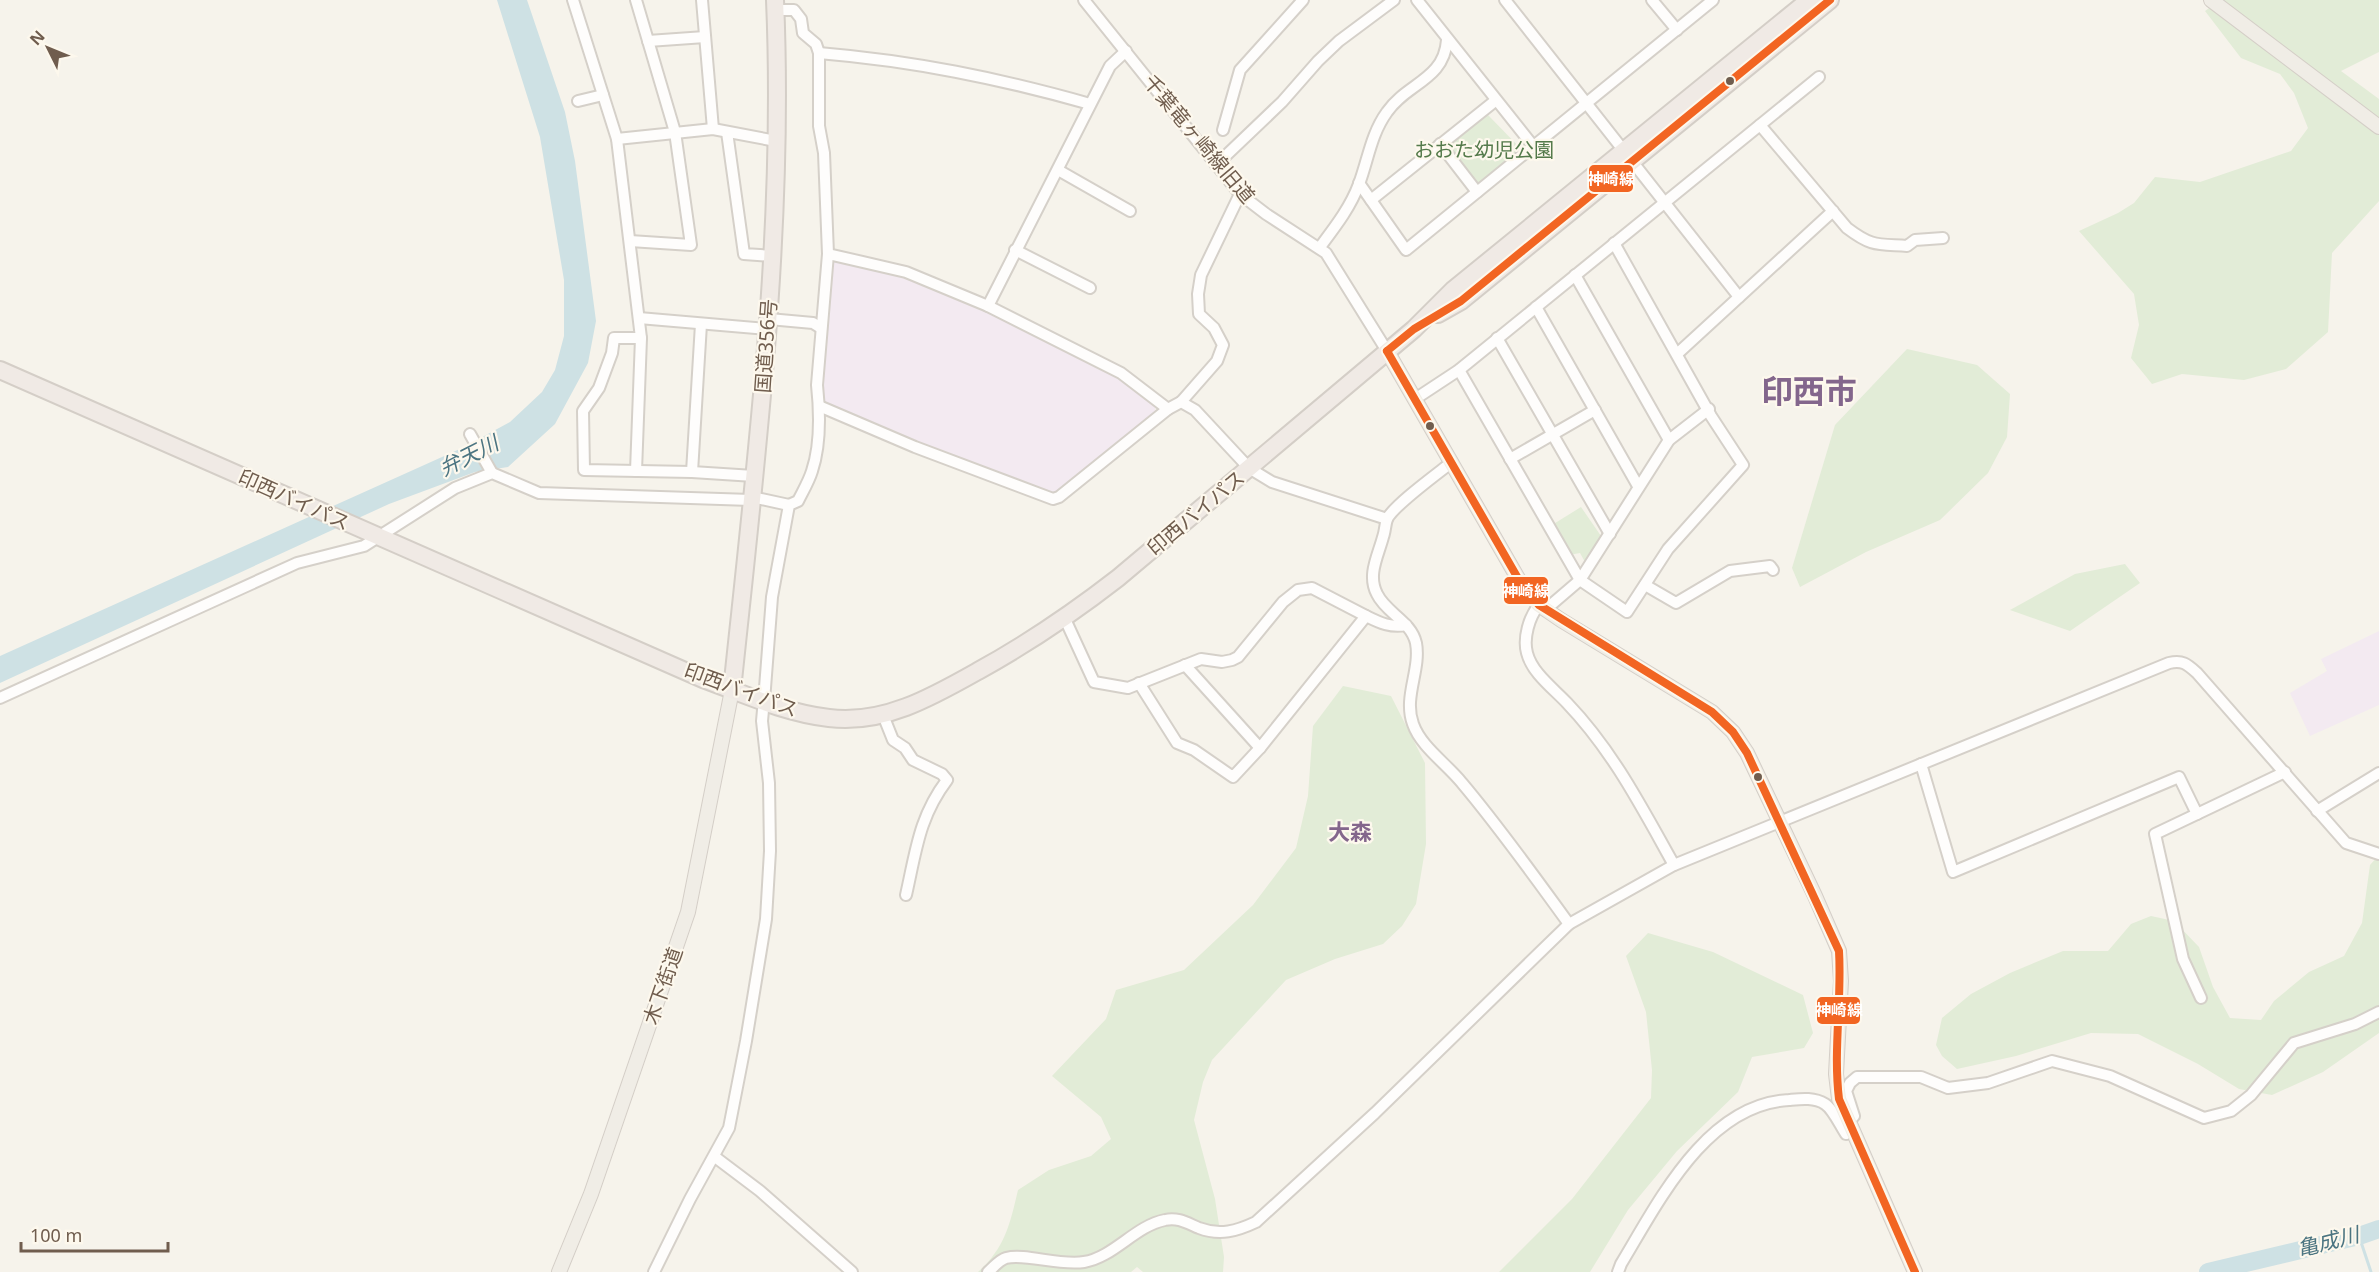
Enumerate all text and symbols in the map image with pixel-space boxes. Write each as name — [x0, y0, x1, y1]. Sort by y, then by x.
north arrow — [18, 18, 78, 78]
text: N — [25, 26, 50, 50]
street label: 千葉竜ヶ崎線旧道 — [1138, 69, 1261, 209]
unlabelled marker — [1724, 75, 1736, 87]
park label: おおた幼児公園 — [1414, 136, 1554, 163]
line badge: 神崎線 — [1588, 164, 1634, 193]
text: 神崎線 — [1587, 168, 1635, 190]
street label: 国道356号 — [749, 298, 782, 394]
district label: 印西市 — [1761, 369, 1857, 412]
unlabelled marker — [1424, 420, 1436, 432]
water label: 弁天川 — [434, 427, 505, 482]
street label: 印西バイパス — [234, 463, 354, 536]
street label: 印西バイパス — [1141, 464, 1250, 561]
line badge: 神崎線 — [1503, 576, 1549, 605]
text: 神崎線 — [1502, 580, 1550, 602]
street label: 印西バイパス — [680, 656, 802, 723]
unlabelled marker — [1752, 771, 1764, 783]
district label: 大森 — [1328, 816, 1372, 846]
street label: 木下街道 — [637, 944, 688, 1028]
line badge: 神崎線 — [1816, 996, 1861, 1025]
text: 神崎線 — [1815, 999, 1863, 1021]
scale bar — [21, 1215, 168, 1253]
water label: 亀成川 — [2294, 1219, 2364, 1262]
text: 100 m — [30, 1223, 82, 1247]

